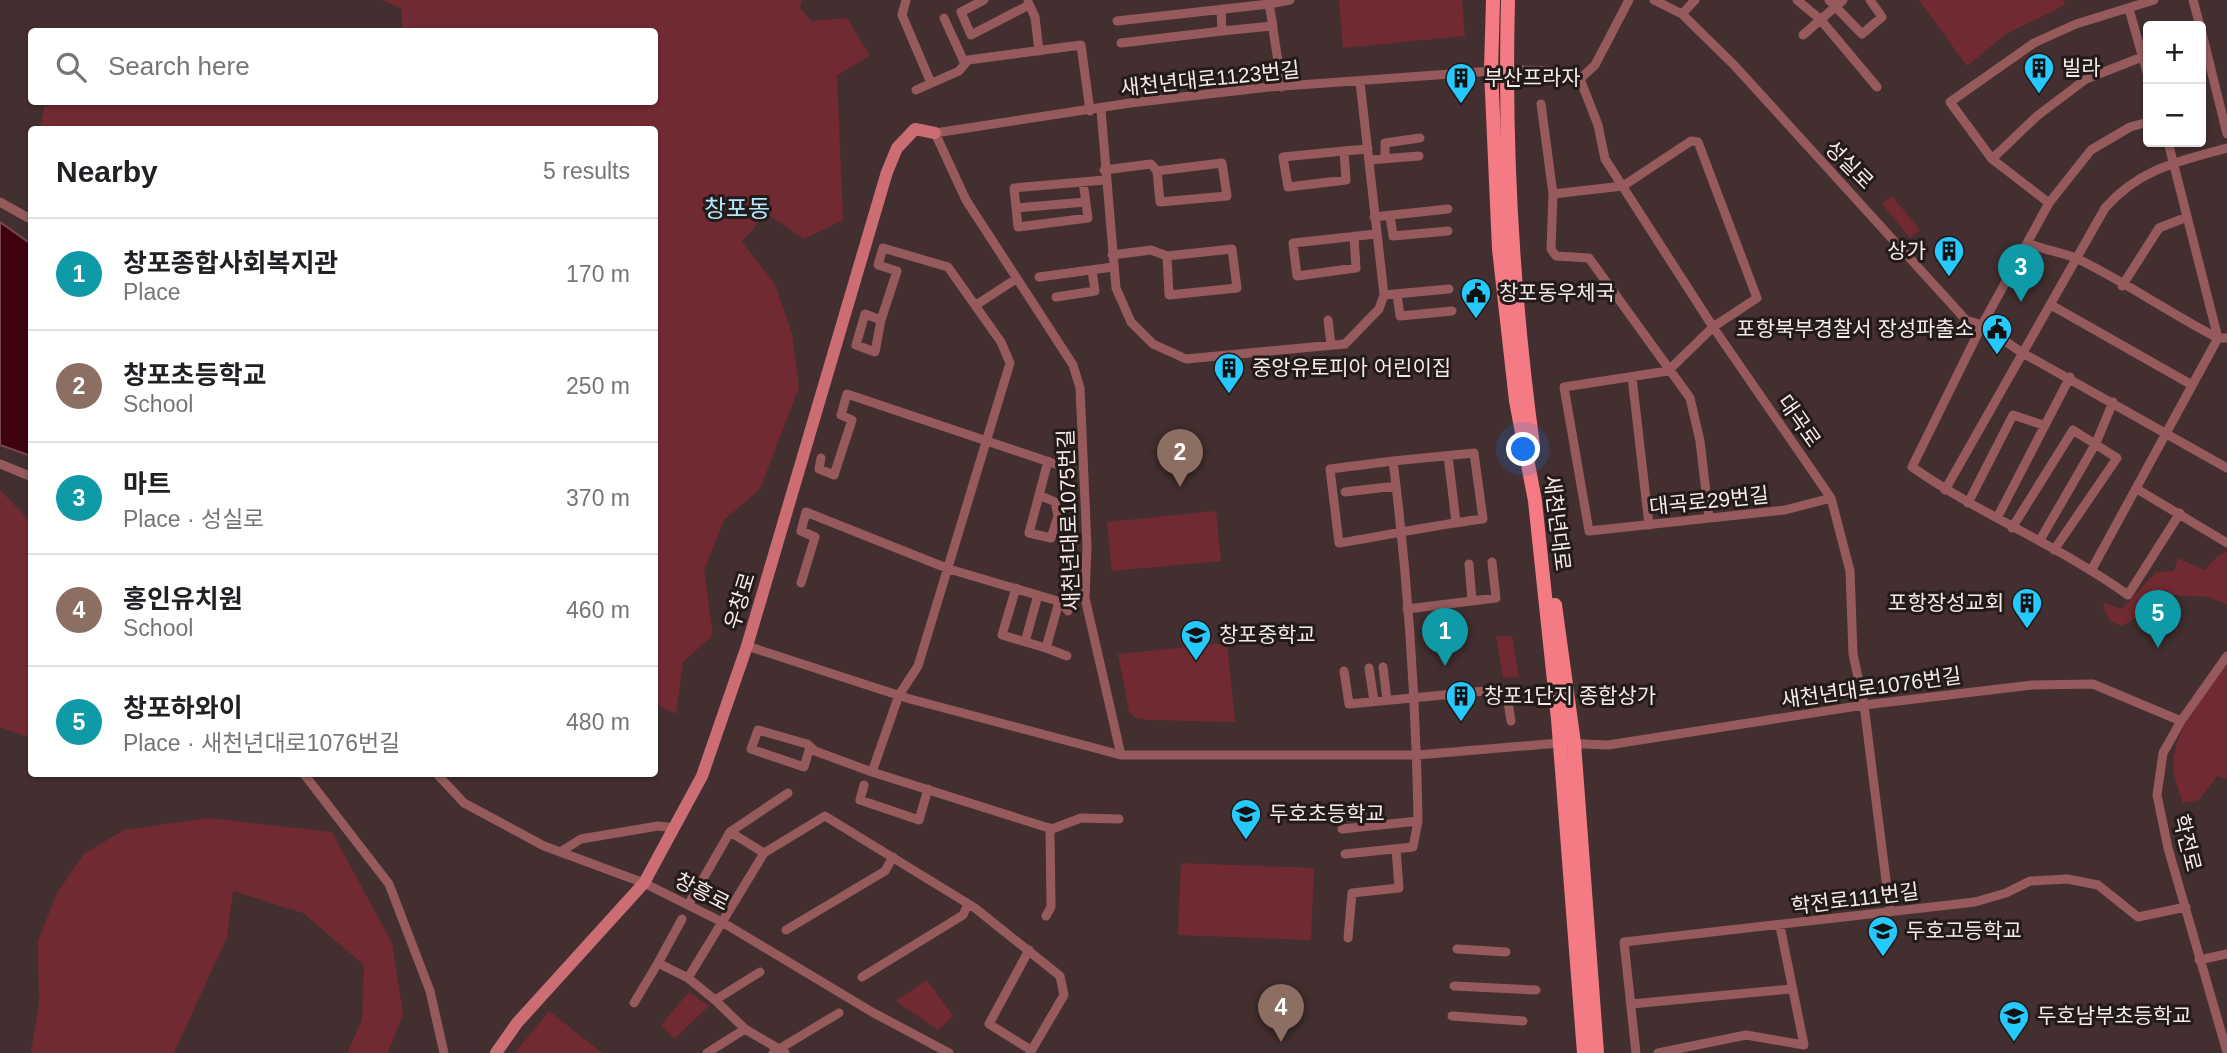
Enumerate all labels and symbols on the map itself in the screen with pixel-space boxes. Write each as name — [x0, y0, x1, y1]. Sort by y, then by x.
building icon: 빌라 — [2022, 51, 2056, 95]
place label: 빌라 — [2062, 56, 2101, 79]
street label: 새천년대로1123번길 — [1119, 58, 1301, 99]
building icon: 부산프라자 — [1444, 61, 1478, 105]
place label: 부산프라자 — [1484, 66, 1581, 89]
street label: 성실로 — [1821, 136, 1878, 193]
district label: 창포동 — [704, 195, 770, 222]
building icon: 상가 — [1932, 234, 1966, 278]
place label: 상가 — [1887, 239, 1926, 262]
pin: 3 — [1998, 244, 2044, 302]
public building icon: 창포동우체국 — [1459, 276, 1493, 320]
place label: 창포동우체국 — [1499, 281, 1615, 304]
public building icon: 포항북부경찰서 장성파출소 — [1980, 312, 2014, 356]
place label: 포항북부경찰서 장성파출소 — [1736, 317, 1974, 340]
building icon: 중앙유토피아 어린이집 — [1212, 351, 1246, 395]
place label: 중앙유토피아 어린이집 — [1252, 356, 1451, 379]
street label: 대곡로 — [1773, 390, 1825, 451]
street label: 새천년대로1075번길 — [1054, 429, 1083, 611]
pin: 2 — [1157, 429, 1203, 487]
your location — [1506, 432, 1540, 466]
street label: 새천년대로 — [1540, 474, 1575, 572]
street label: 대곡로29번길 — [1648, 483, 1770, 518]
street label: 우창로 — [720, 570, 759, 632]
building icon: 포항장성교회 — [2010, 586, 2044, 630]
pin: 5 — [2135, 590, 2181, 648]
place label: 포항장성교회 — [1888, 591, 2004, 614]
pin: 1 — [1422, 608, 1468, 666]
school or university icon: 창포중학교 — [1179, 618, 1213, 662]
place label: 창포중학교 — [1219, 623, 1316, 646]
street label: 새천년대로1076번길 — [1779, 663, 1963, 712]
building icon: 창포1단지 종합상가 — [1444, 679, 1478, 723]
place label: 창포1단지 종합상가 — [1484, 684, 1656, 707]
school or university icon: 두호초등학교 — [1229, 797, 1263, 841]
place label: 두호초등학교 — [1269, 802, 1385, 825]
street label: 학전로 — [2169, 812, 2206, 874]
street label: 창흥로 — [671, 868, 733, 915]
street label: 학전로111번길 — [1790, 879, 1920, 918]
school or university icon: 두호고등학교 — [1866, 914, 1900, 958]
place label: 두호고등학교 — [1906, 919, 2022, 942]
pin: 4 — [1258, 984, 1304, 1042]
school or university icon: 두호남부초등학교 — [1997, 999, 2031, 1043]
place label: 두호남부초등학교 — [2037, 1004, 2192, 1027]

